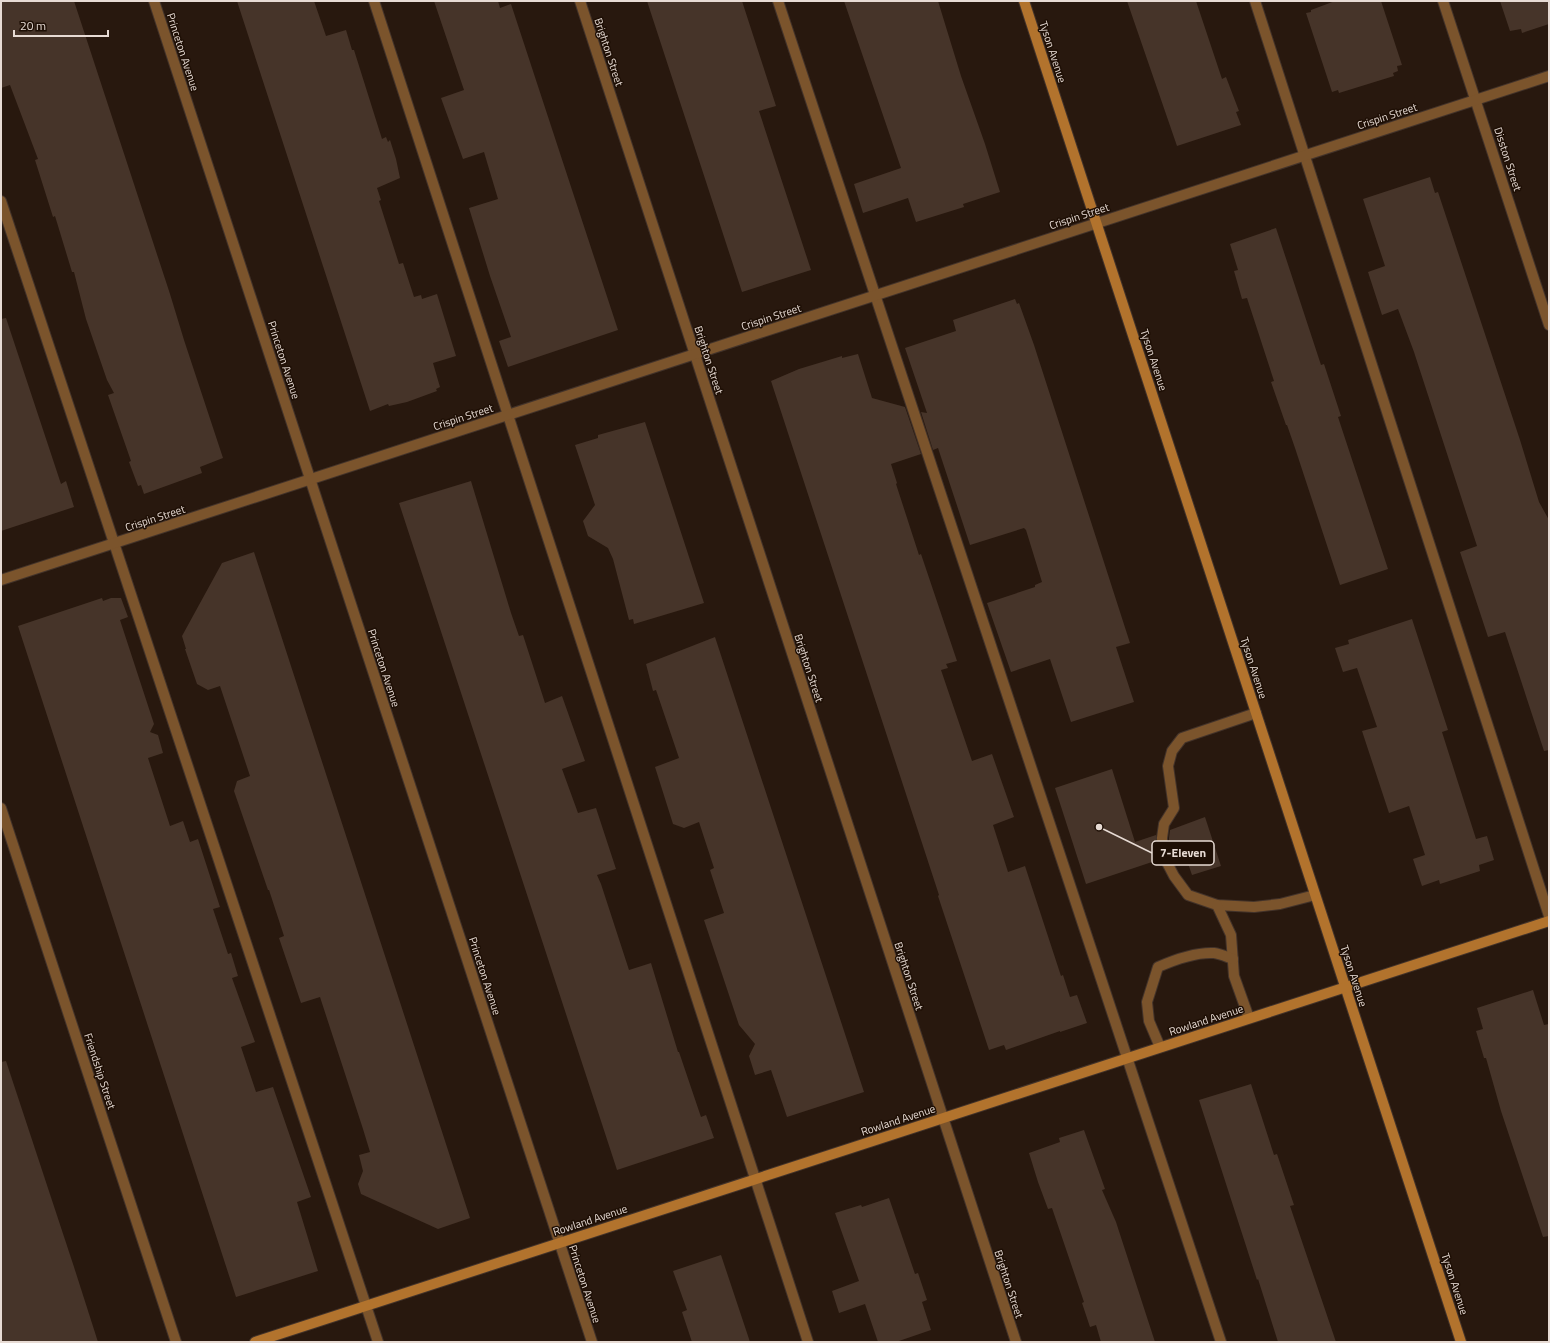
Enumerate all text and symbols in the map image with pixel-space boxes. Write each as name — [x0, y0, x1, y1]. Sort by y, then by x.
street label: Princeton Avenue — [163, 11, 203, 94]
scale bar — [14, 12, 108, 38]
text: 20 m — [20, 16, 46, 35]
street label: Brighton Street — [590, 16, 628, 88]
street label: Tyson Avenue — [1036, 19, 1071, 85]
street label: Crispin Street — [1355, 99, 1419, 133]
street label: Disston Street — [1490, 125, 1526, 193]
street label: Crispin Street — [1047, 199, 1111, 233]
street label: Crispin Street — [739, 300, 803, 334]
street label: Princeton Avenue — [264, 319, 304, 402]
street label: Brighton Street — [690, 324, 728, 396]
street label: Tyson Avenue — [1137, 327, 1172, 393]
street label: Crispin Street — [431, 400, 495, 434]
street label: Crispin Street — [123, 501, 187, 535]
street label: Princeton Avenue — [364, 627, 404, 710]
street label: Brighton Street — [790, 632, 828, 704]
street label: Tyson Avenue — [1237, 635, 1272, 701]
callout: 7-Eleven — [1152, 841, 1214, 865]
text: 7-Eleven — [1160, 843, 1206, 862]
street label: Princeton Avenue — [465, 935, 505, 1018]
street label: Brighton Street — [890, 940, 928, 1012]
street label: Tyson Avenue — [1337, 943, 1372, 1009]
street label: Rowland Avenue — [1167, 1000, 1246, 1040]
street label: Friendship Street — [80, 1031, 120, 1111]
street label: Rowland Avenue — [859, 1100, 938, 1140]
street label: Rowland Avenue — [551, 1200, 630, 1240]
street label: Princeton Avenue — [565, 1243, 605, 1326]
street label: Brighton Street — [990, 1248, 1028, 1320]
street label: Tyson Avenue — [1438, 1251, 1473, 1317]

